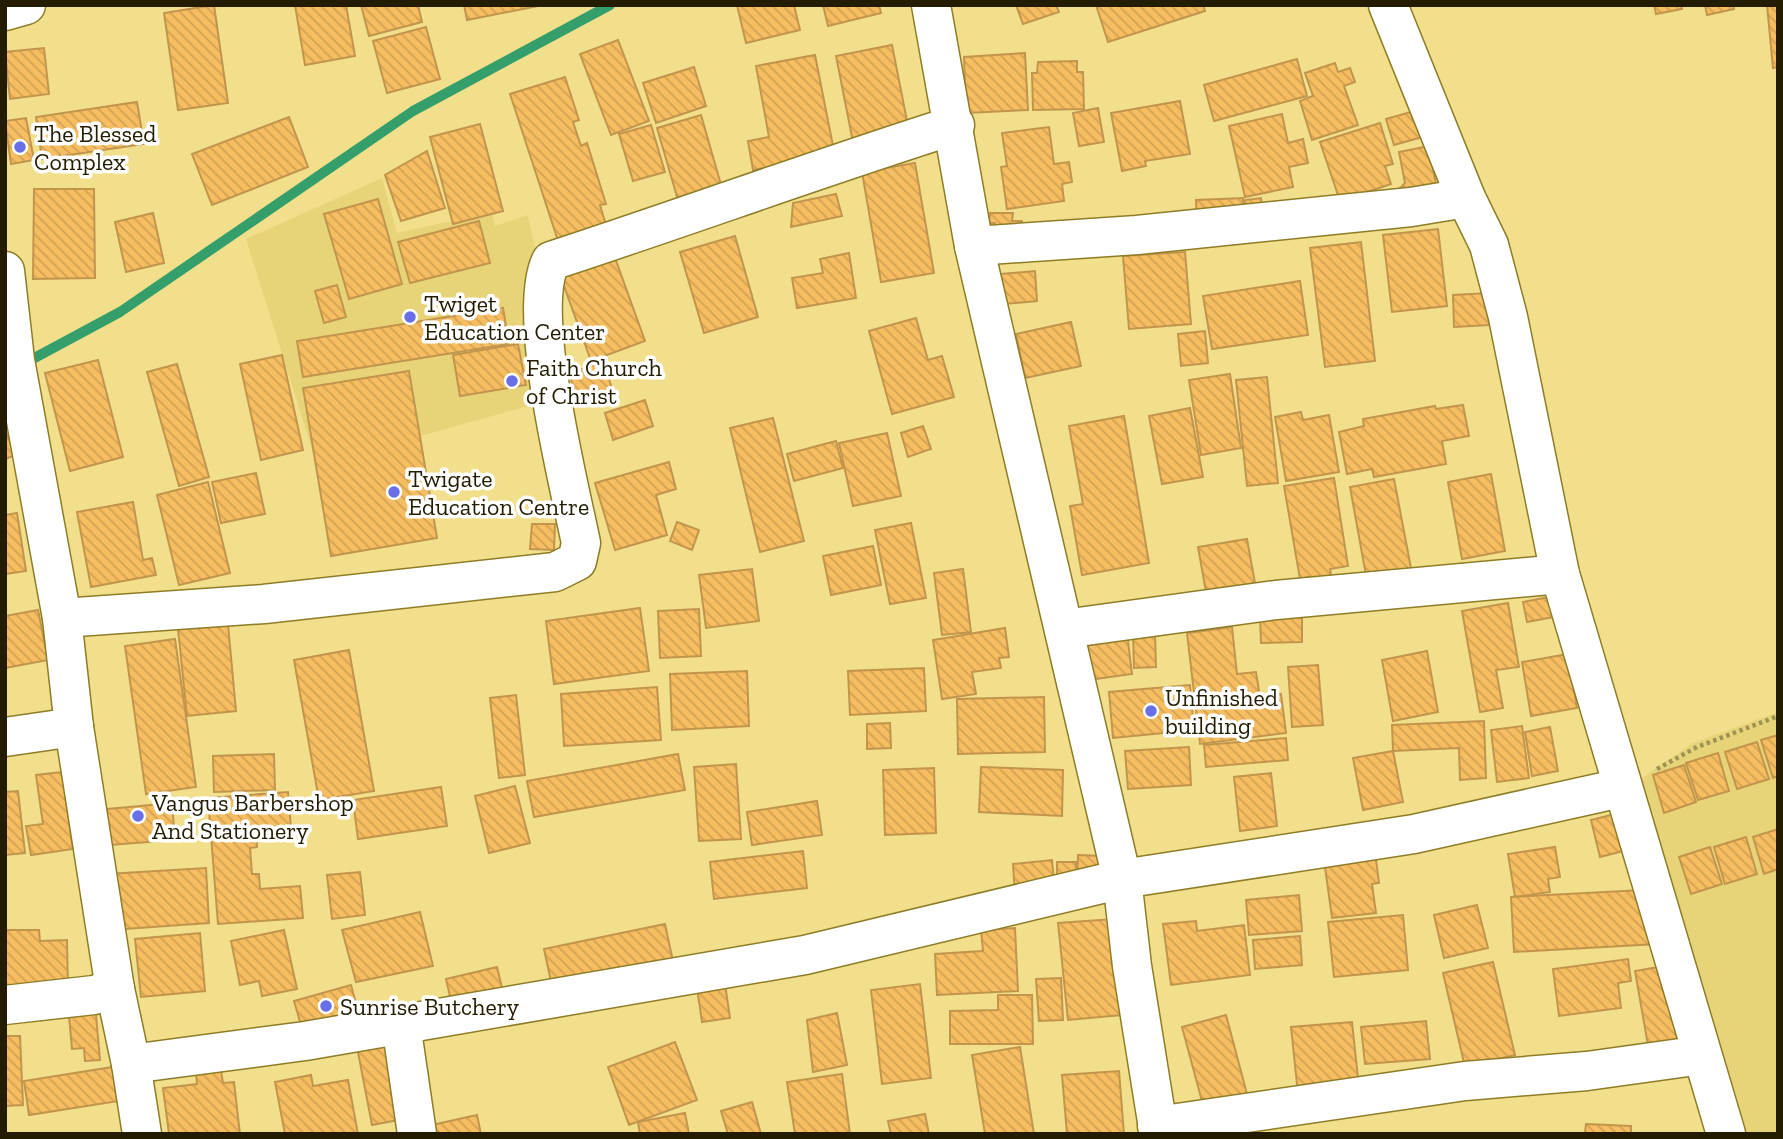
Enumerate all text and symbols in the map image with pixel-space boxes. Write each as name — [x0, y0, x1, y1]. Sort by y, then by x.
place label: The Blessed Complex — [34, 119, 157, 176]
marker: The Blessed Complex — [12, 139, 28, 155]
place label: Twiget Education Center — [424, 289, 605, 346]
marker: Twiget Education Center — [402, 309, 418, 325]
place label: Faith Church of Christ — [526, 353, 663, 410]
marker: Faith Church of Christ — [504, 373, 520, 389]
place label: Twigate Education Centre — [408, 464, 589, 521]
marker: Twigate Education Centre — [386, 484, 402, 500]
place label: Unfinished building — [1164, 683, 1278, 740]
marker: Unfinished building — [1143, 703, 1159, 719]
place label: Vangus Barbershop And Stationery — [151, 788, 354, 845]
marker: Vangus Barbershop And Stationery — [130, 808, 146, 824]
place label: Sunrise Butchery — [340, 992, 520, 1021]
marker: Sunrise Butchery — [318, 998, 334, 1014]

